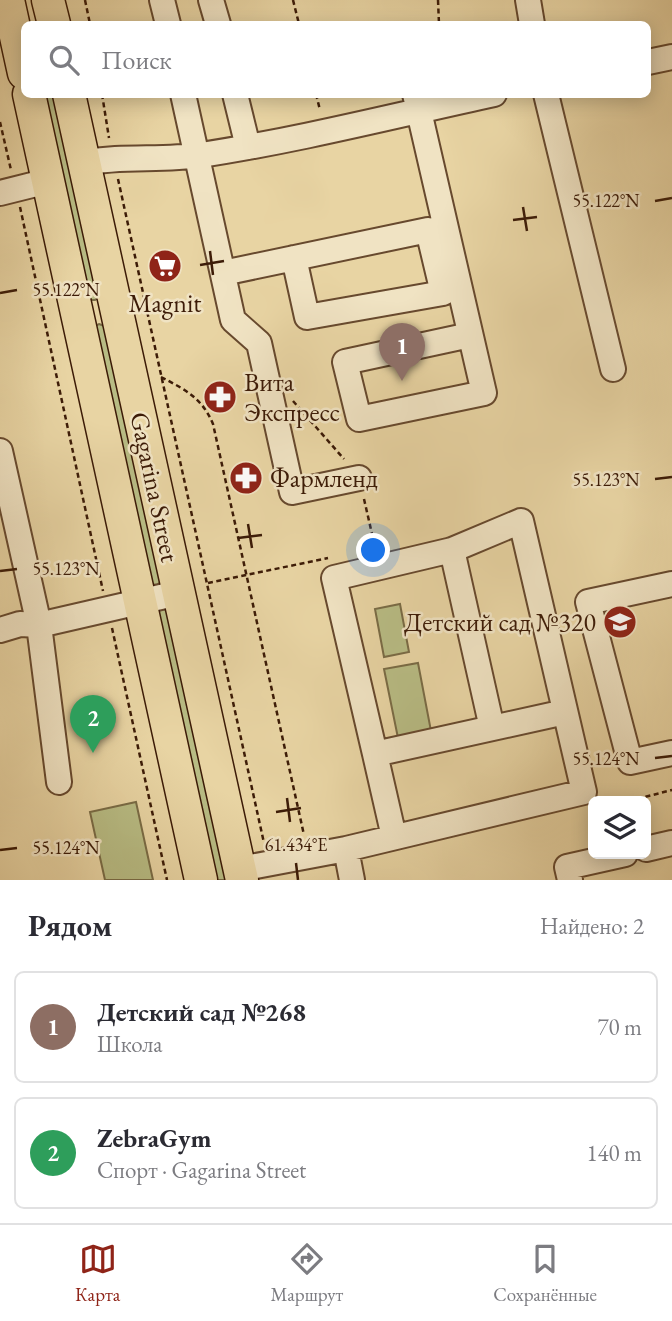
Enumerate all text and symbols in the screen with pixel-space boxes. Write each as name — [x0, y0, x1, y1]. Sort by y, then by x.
search box — [21, 21, 651, 98]
icon: search — [45, 41, 83, 79]
text: Поиск — [101, 43, 172, 77]
text: 55.122°N — [573, 189, 640, 212]
supermarket icon: Magnit — [146, 247, 184, 285]
text: 55.122°N — [33, 278, 100, 301]
place label: Magnit — [129, 286, 201, 320]
pin: 1 — [379, 323, 425, 381]
place label: Вита Экспресс — [244, 365, 340, 429]
pharmacy icon: Вита Экспресс — [201, 378, 239, 416]
street label: Gagarina Street — [123, 409, 187, 565]
pharmacy icon: Фармленд — [227, 459, 265, 497]
place label: Фармленд — [270, 461, 378, 495]
text: 55.123°N — [573, 468, 640, 491]
your location — [356, 533, 390, 567]
text: 55.123°N — [33, 557, 100, 580]
school or university icon: Детский сад №320 — [601, 603, 639, 641]
place label: Детский сад №320 — [404, 605, 596, 639]
pin: 2 — [70, 695, 116, 753]
text: 55.124°N — [573, 747, 640, 770]
map controls — [588, 796, 651, 859]
button: layers — [588, 796, 651, 859]
text: 61.434°E — [265, 833, 327, 856]
text: 55.124°N — [33, 836, 100, 859]
text: Рядом — [28, 906, 112, 945]
text: Найдено: 2 — [540, 911, 644, 941]
text: Детский сад №268 — [97, 995, 306, 1029]
text: 1 — [47, 1012, 59, 1042]
text: 70 m — [597, 1012, 642, 1042]
text: Школа — [97, 1029, 162, 1059]
text: ZebraGym — [97, 1121, 211, 1155]
text: 2 — [47, 1138, 59, 1168]
text: 140 m — [586, 1138, 642, 1168]
text: Спорт · Gagarina Street — [97, 1155, 306, 1185]
tab: Карта — [75, 1240, 120, 1307]
tab: Маршрут — [270, 1240, 343, 1307]
tab: Сохранённые — [493, 1240, 597, 1307]

